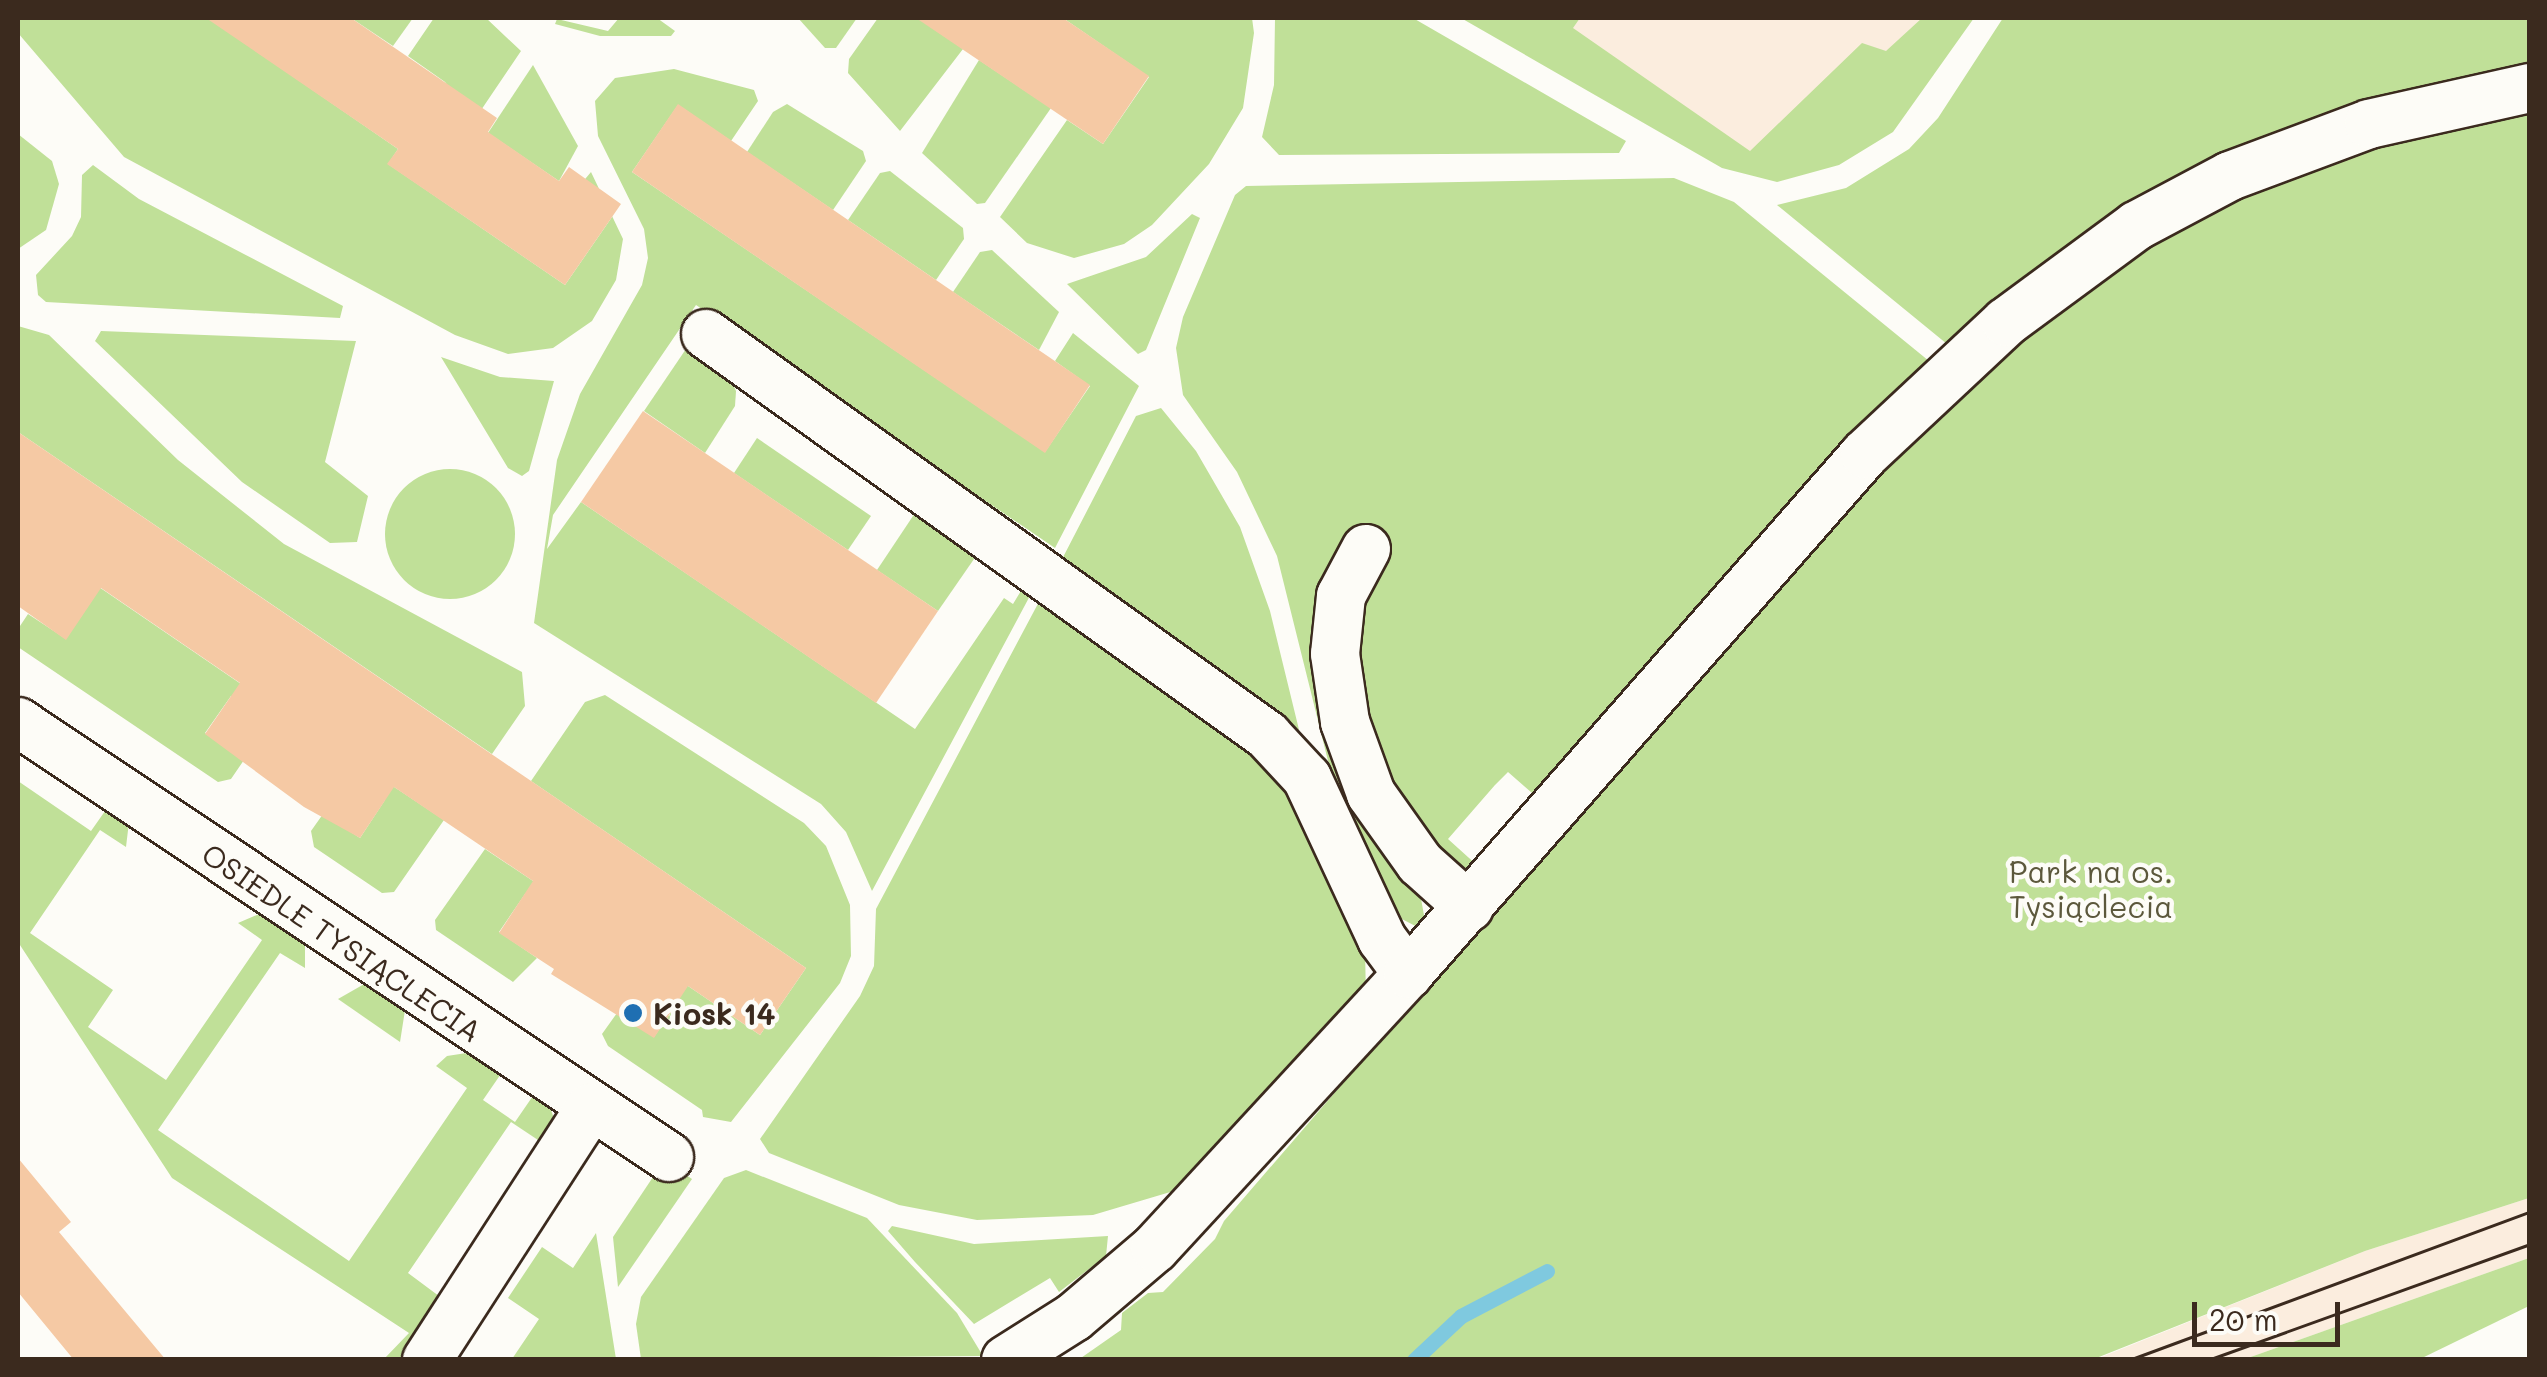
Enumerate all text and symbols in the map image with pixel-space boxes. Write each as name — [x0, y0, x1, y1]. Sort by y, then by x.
street label: OSIEDLE TYSIĄCLECIA — [195, 835, 489, 1049]
park label: Park na os. Tysiąclecia — [2009, 853, 2173, 924]
place label: Kiosk 14 — [653, 995, 775, 1031]
marker: Kiosk 14 — [622, 1002, 644, 1024]
scale bar — [2197, 1282, 2344, 1344]
text: 20 m — [2209, 1299, 2278, 1339]

